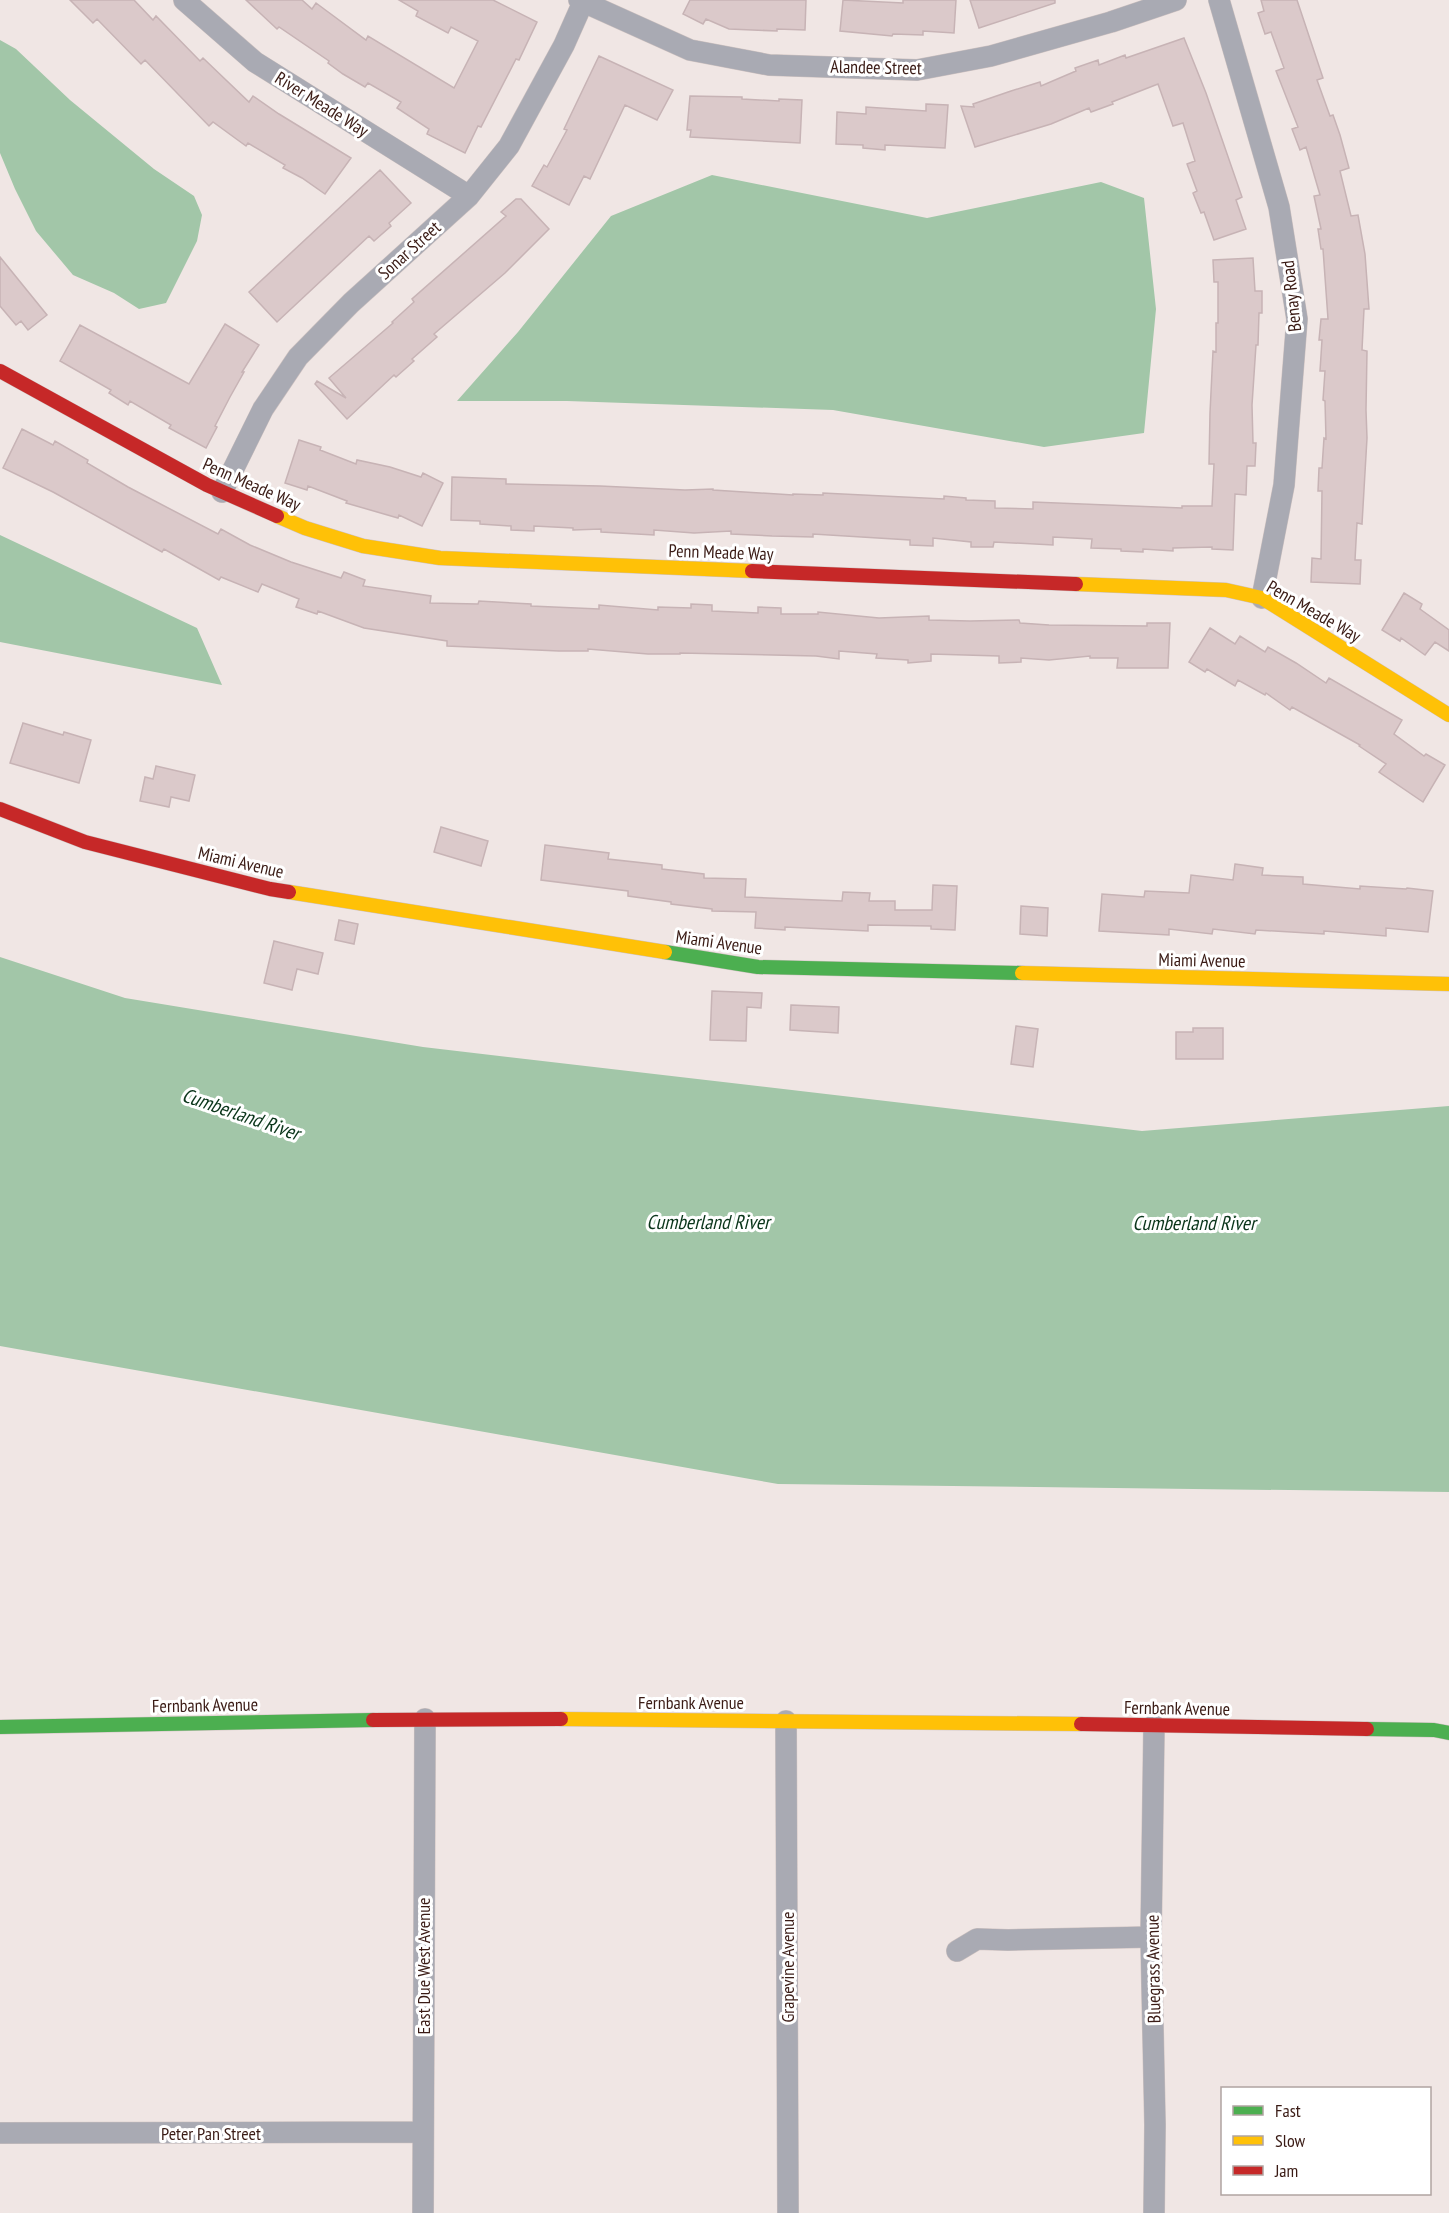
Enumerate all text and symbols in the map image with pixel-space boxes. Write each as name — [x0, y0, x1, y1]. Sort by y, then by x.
street label: Alandee Street — [830, 55, 922, 79]
street label: River Meade Way — [271, 66, 373, 142]
street label: Sonar Street — [373, 216, 445, 284]
street label: Benay Road — [1276, 259, 1306, 333]
street label: Penn Meade Way — [199, 452, 305, 516]
street label: Penn Meade Way — [668, 539, 774, 565]
street label: Penn Meade Way — [1263, 575, 1365, 647]
street label: Miami Avenue — [196, 841, 286, 883]
street label: Miami Avenue — [674, 925, 764, 959]
street label: Miami Avenue — [1158, 948, 1246, 972]
water label: Cumberland River — [179, 1082, 306, 1147]
water label: Cumberland River — [647, 1209, 772, 1235]
water label: Cumberland River — [1133, 1210, 1258, 1236]
street label: Fernbank Avenue — [638, 1691, 744, 1714]
street label: Fernbank Avenue — [152, 1693, 258, 1717]
street label: Fernbank Avenue — [1124, 1696, 1230, 1720]
street label: East Due West Avenue — [412, 1898, 435, 2034]
street label: Grapevine Avenue — [776, 1911, 799, 2023]
street label: Bluegrass Avenue — [1141, 1914, 1165, 2024]
legend — [1221, 2087, 1431, 2195]
text: Fast — [1275, 2099, 1301, 2122]
street label: Peter Pan Street — [161, 2122, 261, 2145]
text: Slow — [1275, 2129, 1306, 2152]
text: Jam — [1274, 2159, 1298, 2182]

